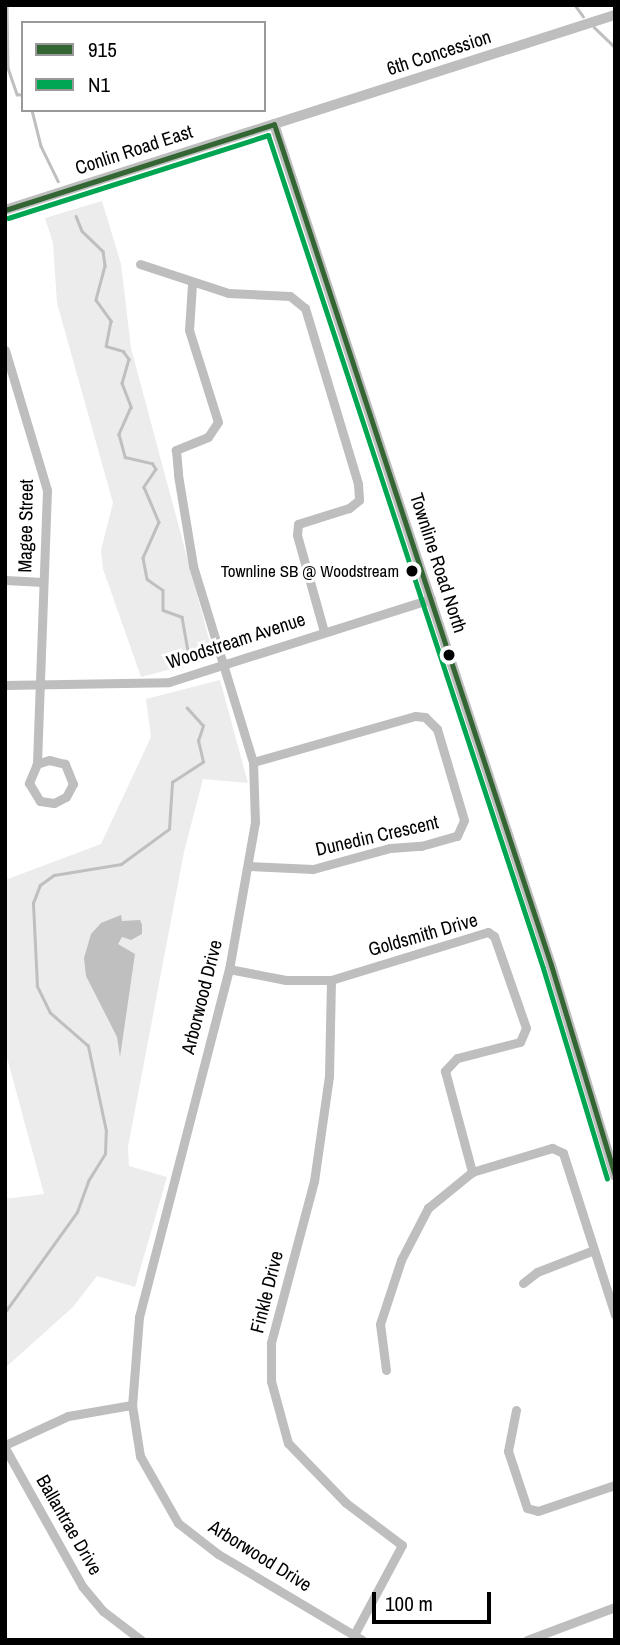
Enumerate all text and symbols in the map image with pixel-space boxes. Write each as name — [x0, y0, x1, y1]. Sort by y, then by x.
legend — [21, 21, 266, 112]
street label: 6th Concession — [384, 25, 494, 81]
text: 915 — [88, 35, 117, 64]
text: N1 — [88, 70, 110, 99]
street label: Conlin Road East — [72, 120, 196, 180]
street label: Magee Street — [14, 479, 38, 573]
street label: Townline Road North — [405, 490, 471, 636]
place label: Townline SB @ Woodstream — [221, 561, 399, 581]
marker: Townline SB @ Woodstream — [405, 564, 419, 578]
street label: Woodstream Avenue — [164, 608, 308, 674]
unlabelled marker — [442, 648, 456, 662]
street label: Dunedin Crescent — [313, 811, 441, 861]
street label: Goldsmith Drive — [366, 909, 480, 961]
street label: Arborwood Drive — [177, 938, 227, 1056]
street label: Finkle Drive — [246, 1248, 288, 1336]
street label: Ballantrae Drive — [31, 1471, 107, 1579]
street label: Arborwood Drive — [204, 1515, 316, 1597]
scale bar — [375, 1578, 494, 1622]
text: 100 m — [385, 1589, 433, 1618]

